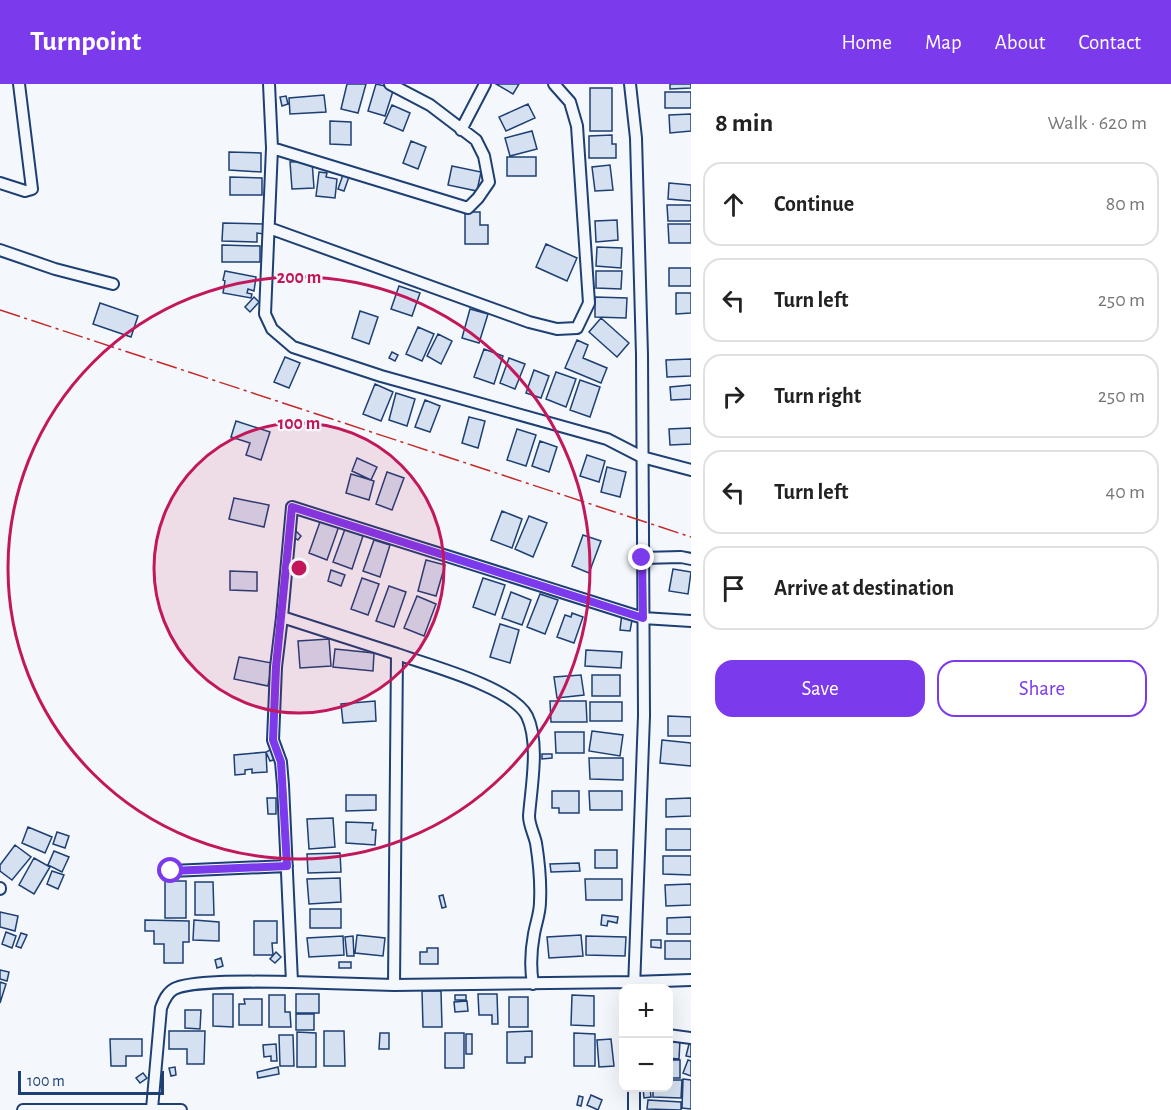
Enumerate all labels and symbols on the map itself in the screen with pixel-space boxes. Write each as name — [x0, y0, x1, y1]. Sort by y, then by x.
text: 200 m — [277, 269, 321, 287]
text: 100 m — [278, 415, 320, 433]
route end — [628, 544, 654, 570]
centre of rings — [289, 558, 309, 578]
route start — [157, 857, 183, 883]
scale bar — [18, 1068, 164, 1096]

